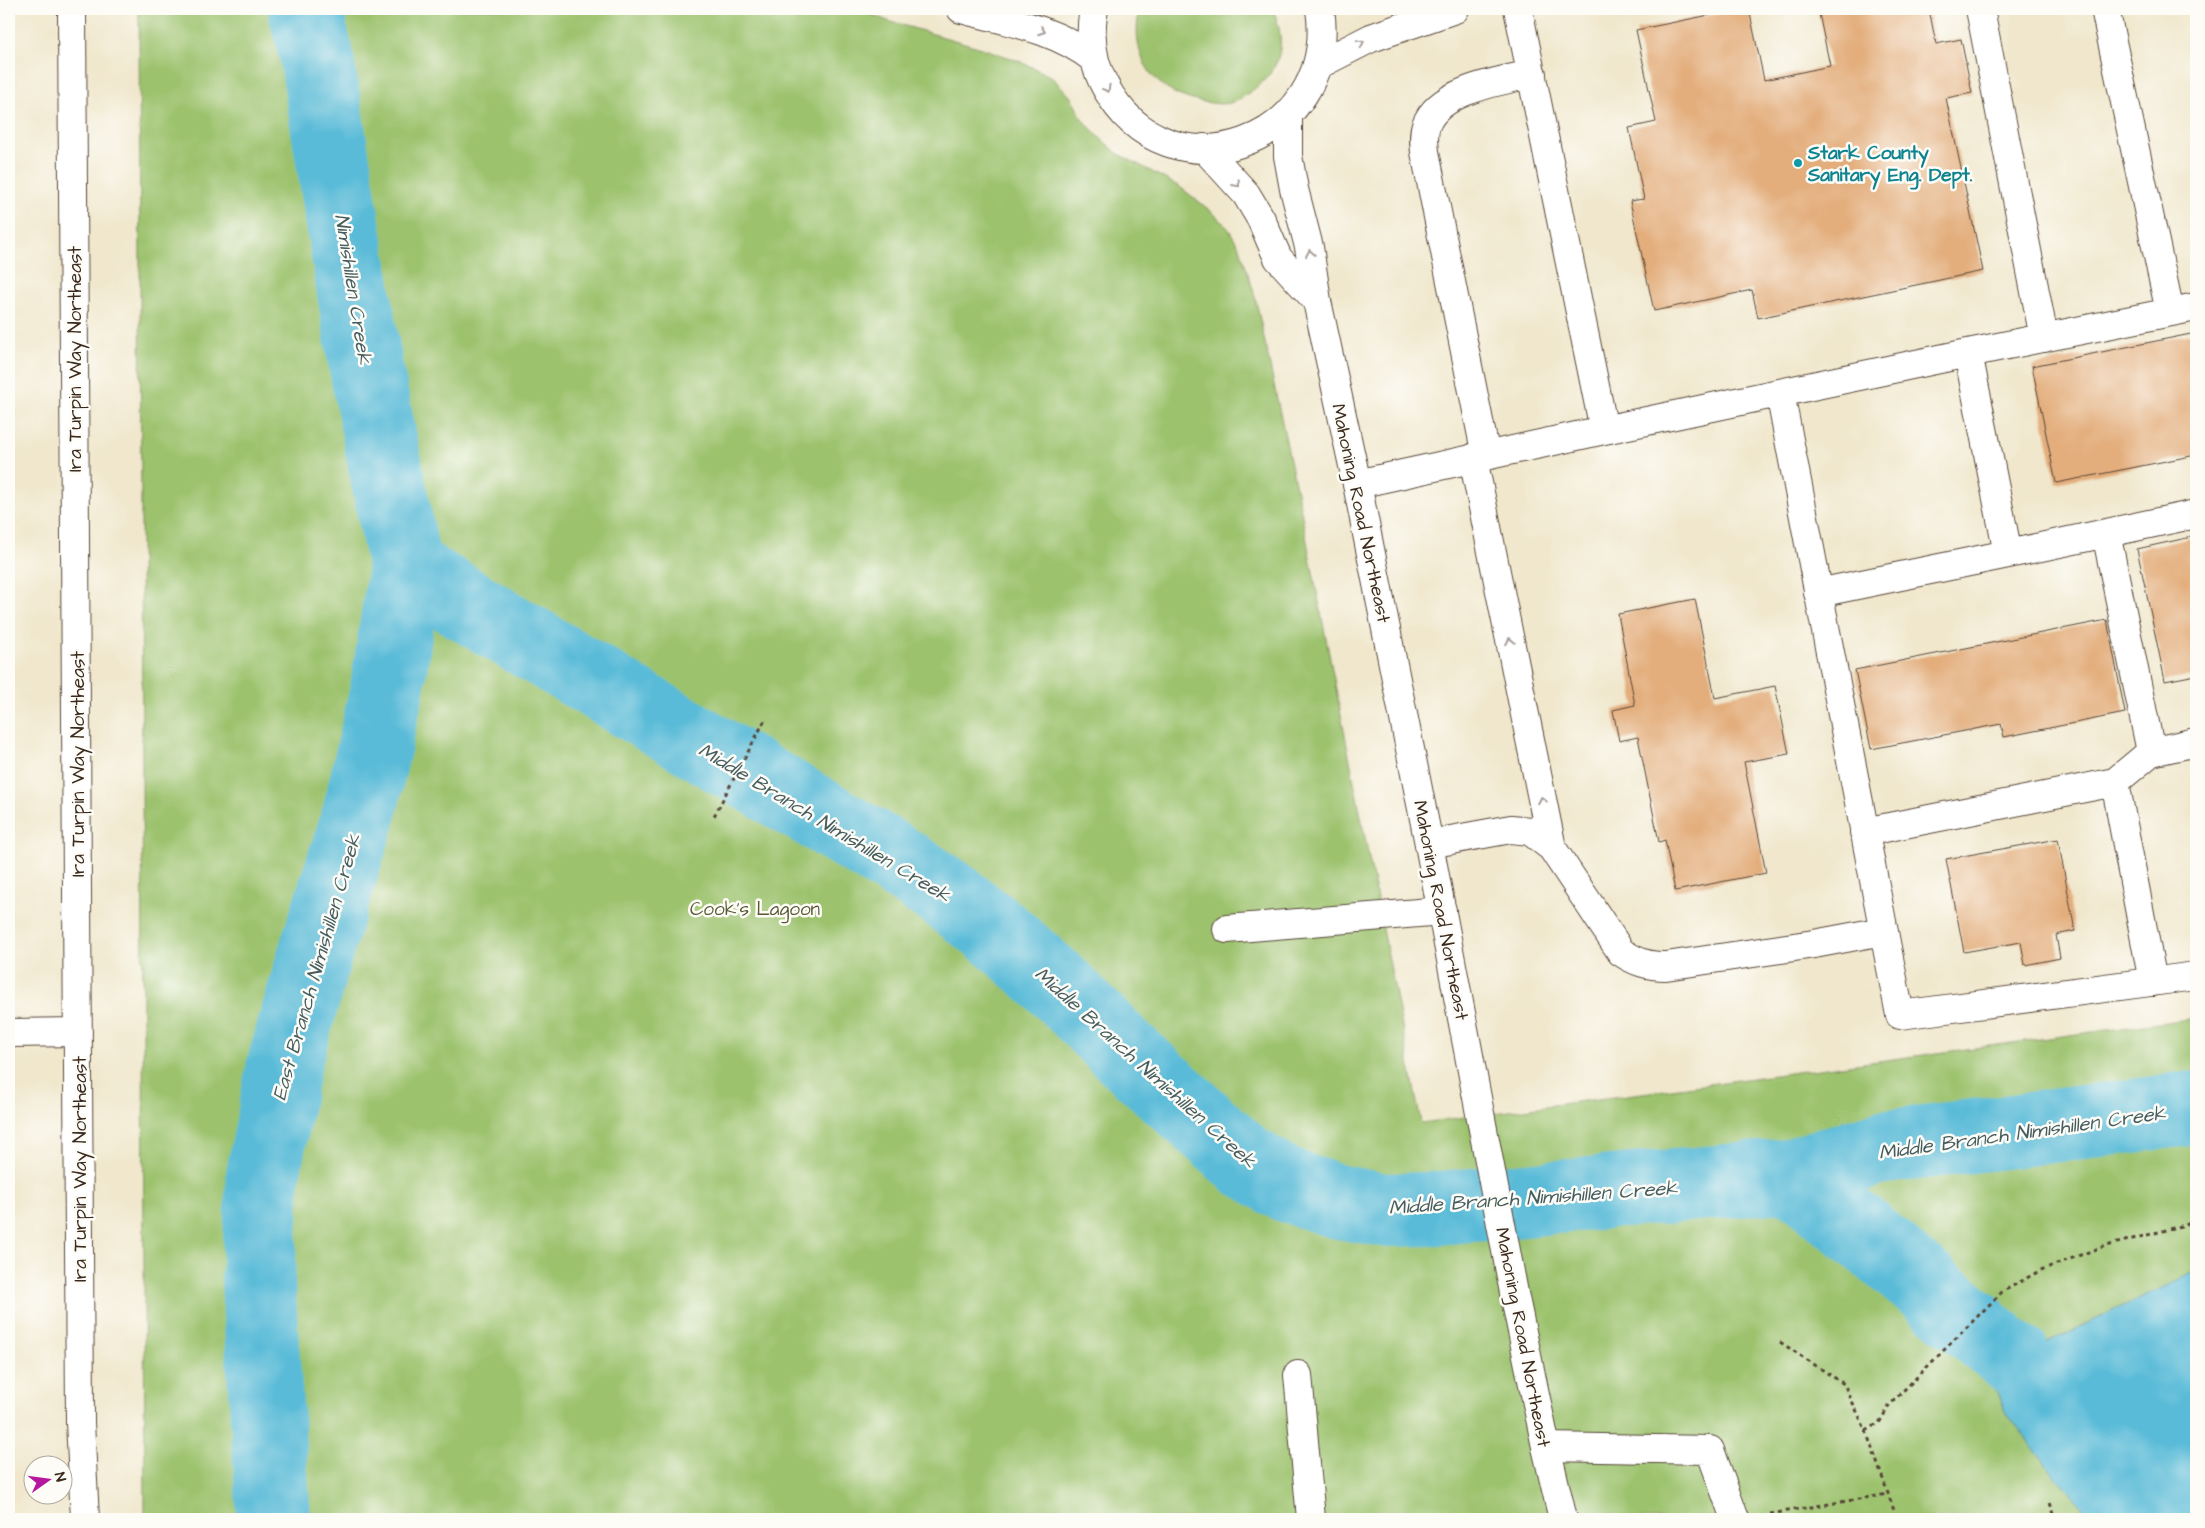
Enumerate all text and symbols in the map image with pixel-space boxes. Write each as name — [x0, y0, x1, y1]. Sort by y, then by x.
one-way arrow — [1037, 25, 1046, 35]
one-way arrow — [1356, 38, 1365, 49]
one-way arrow — [1101, 84, 1111, 93]
place label: Stark County Sanitary Eng. Dept. — [1807, 140, 1973, 190]
marker: Stark County Sanitary Eng. Dept. — [1792, 157, 1804, 169]
one-way arrow — [1231, 179, 1240, 188]
water label: Nimishillen Creek — [327, 212, 379, 367]
street label: Ira Turpin Way Northeast — [62, 246, 90, 472]
one-way arrow — [1306, 249, 1316, 258]
street label: Mahoning Road Northeast — [1323, 401, 1397, 626]
one-way arrow — [1505, 636, 1516, 645]
street label: Ira Turpin Way Northeast — [65, 651, 93, 877]
water label: Middle Branch Nimishillen Creek — [693, 736, 956, 910]
one-way arrow — [1537, 796, 1548, 804]
street label: Mahoning Road Northeast — [1405, 798, 1475, 1023]
water label: East Branch Nimishillen Creek — [266, 830, 369, 1104]
park label: Cook's Lagoon — [690, 896, 820, 924]
water label: Middle Branch Nimishillen Creek — [1028, 961, 1263, 1175]
street label: Ira Turpin Way Northeast — [67, 1056, 95, 1282]
water label: Middle Branch Nimishillen Creek — [1877, 1099, 2168, 1167]
water label: Middle Branch Nimishillen Creek — [1388, 1174, 1679, 1222]
street label: Mahoning Road Northeast — [1487, 1225, 1557, 1450]
north arrow — [22, 1456, 72, 1506]
text: N — [49, 1470, 70, 1484]

